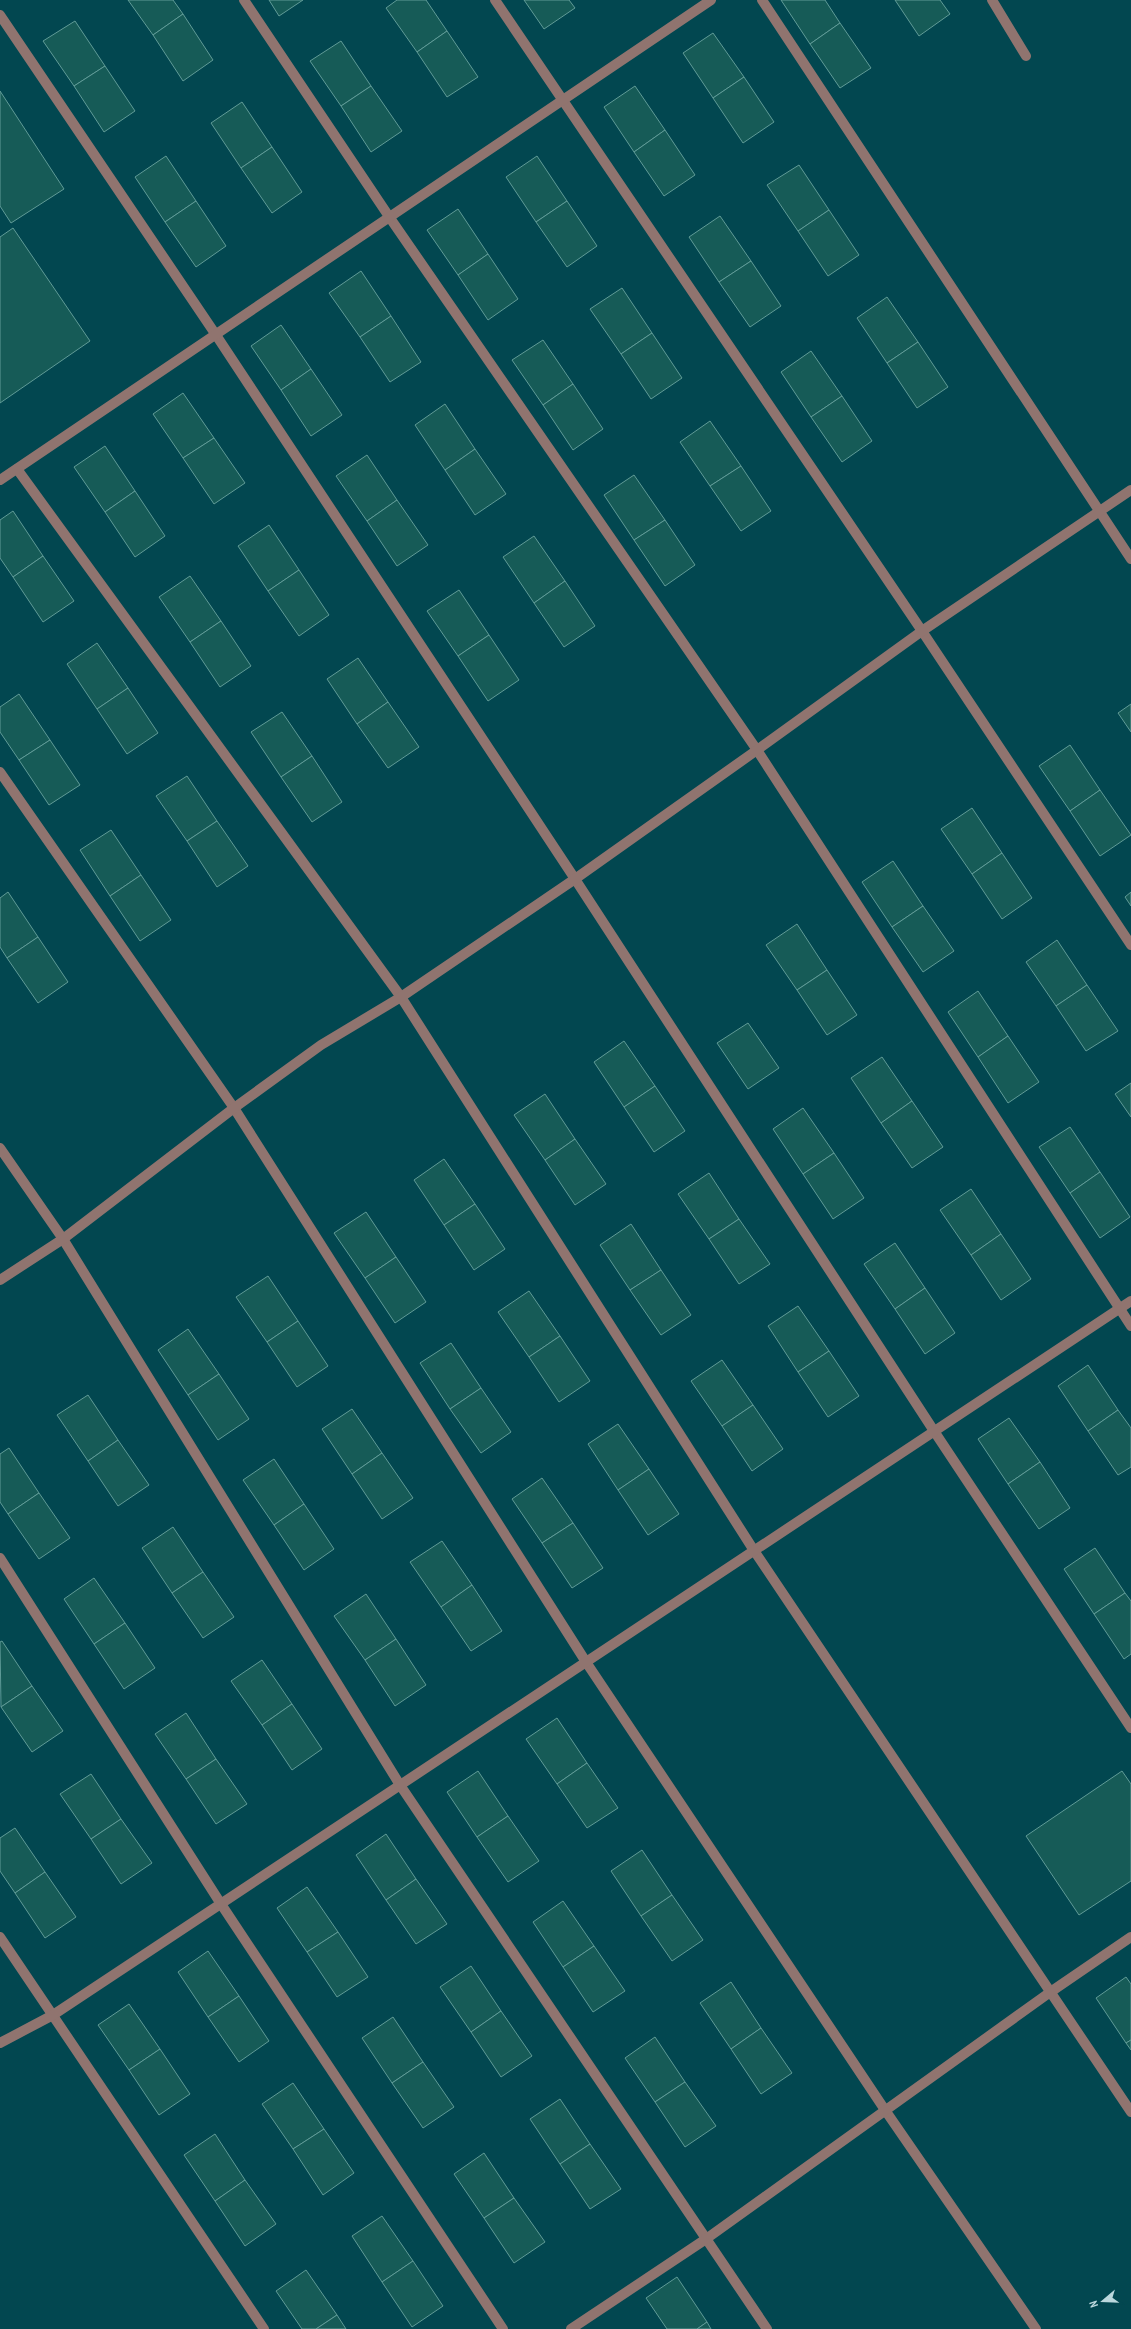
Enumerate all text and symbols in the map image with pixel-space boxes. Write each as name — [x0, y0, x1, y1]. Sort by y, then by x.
north arrow — [1083, 2281, 1123, 2321]
text: N — [1086, 2299, 1101, 2309]

